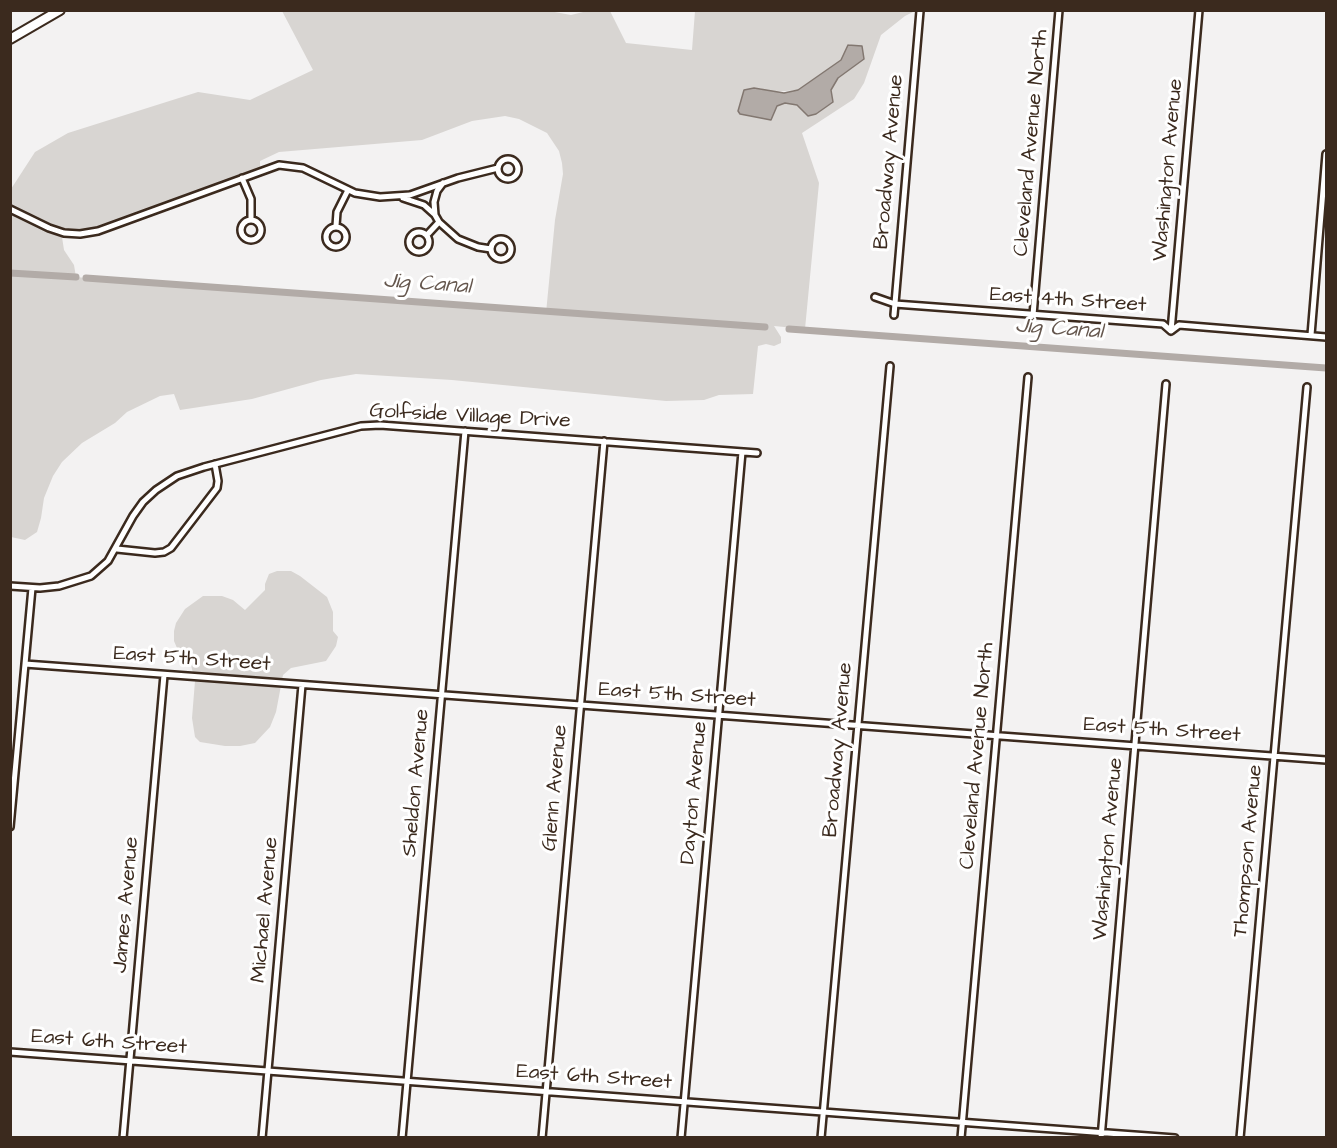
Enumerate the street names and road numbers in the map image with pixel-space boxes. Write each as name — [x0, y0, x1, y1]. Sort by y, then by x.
street label: Cleveland Avenue North — [1010, 29, 1054, 257]
street label: Broadway Avenue — [870, 73, 910, 251]
street label: Washington Avenue — [1148, 78, 1190, 262]
street label: East 4th Street — [989, 283, 1147, 319]
street label: Golfside Village Drive — [369, 399, 571, 435]
street label: East 5th Street — [113, 642, 271, 678]
street label: Cleveland Avenue North — [956, 642, 1000, 870]
street label: Broadway Avenue — [819, 661, 859, 839]
street label: East 5th Street — [598, 678, 756, 714]
street label: Sheldon Avenue — [398, 708, 436, 858]
street label: East 5th Street — [1083, 713, 1241, 749]
street label: Dayton Avenue — [676, 721, 714, 865]
street label: Glenn Avenue — [538, 724, 574, 852]
street label: Washington Avenue — [1088, 757, 1130, 941]
street label: Thompson Avenue — [1229, 764, 1269, 938]
street label: James Avenue — [108, 836, 146, 974]
street label: Michael Avenue — [247, 836, 285, 984]
street label: East 6th Street — [30, 1025, 188, 1061]
street label: East 6th Street — [515, 1060, 673, 1096]

